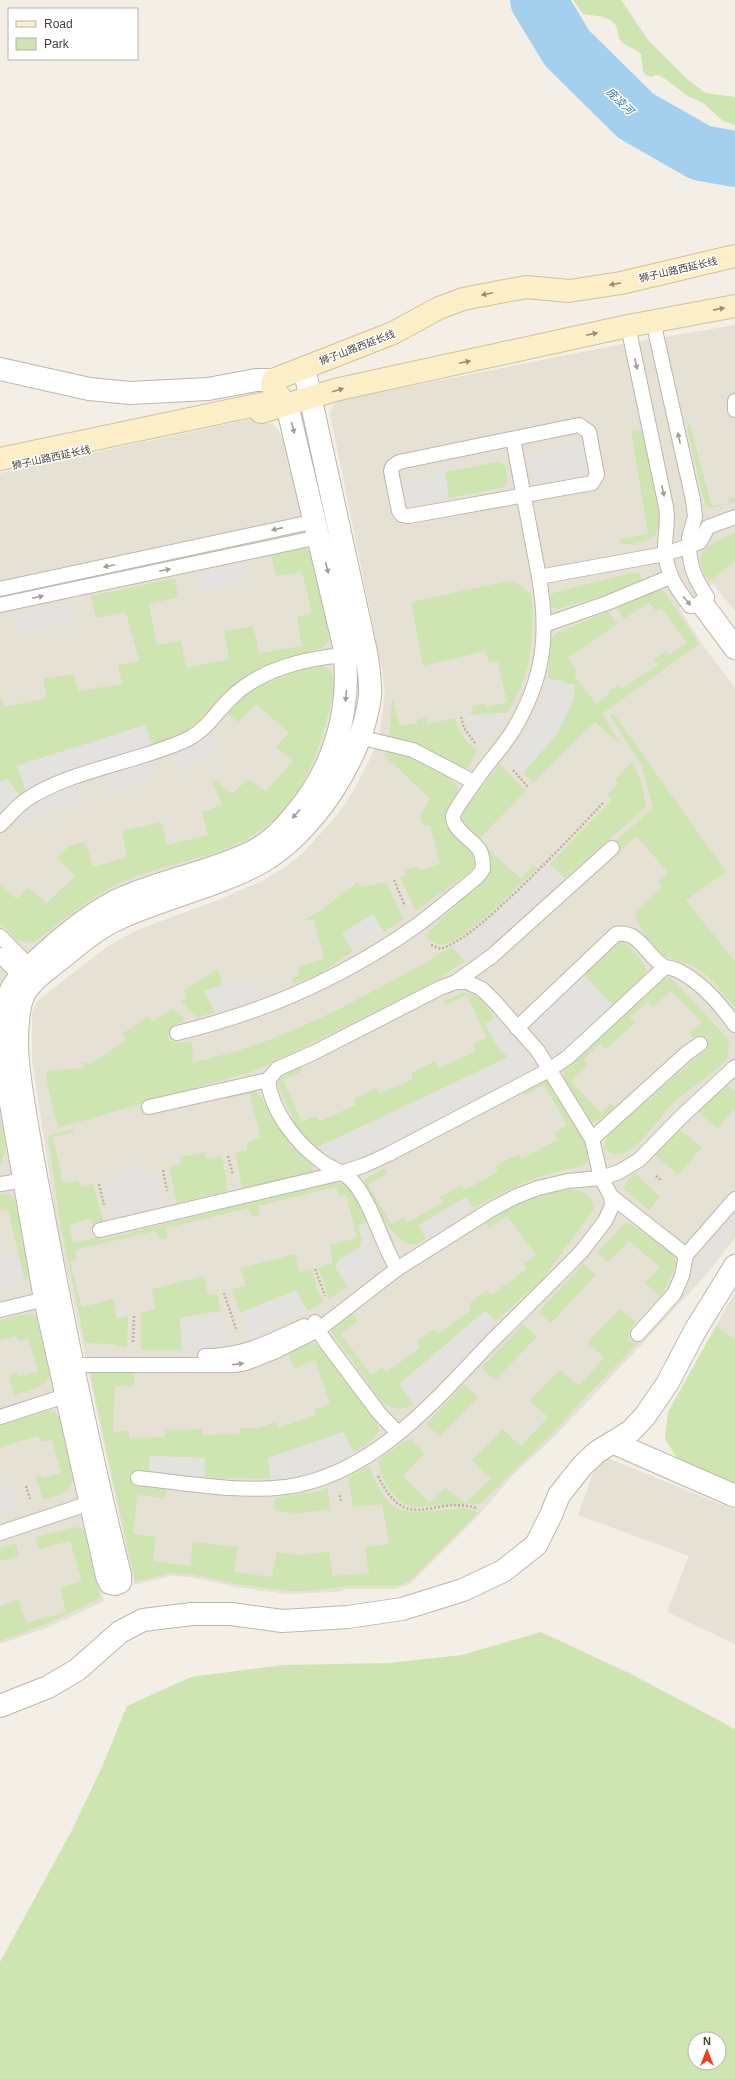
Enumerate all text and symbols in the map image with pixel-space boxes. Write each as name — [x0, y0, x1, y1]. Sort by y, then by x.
legend — [8, 8, 138, 60]
text: Road — [44, 17, 73, 31]
text: Park — [44, 37, 70, 51]
water label: 庞凌河 — [604, 85, 637, 118]
street label: 狮子山路西延长线 — [638, 255, 718, 284]
one-way arrow — [609, 281, 621, 287]
one-way arrow — [480, 291, 493, 297]
one-way arrow — [713, 305, 725, 311]
street label: 狮子山路西延长线 — [318, 328, 396, 367]
one-way arrow — [586, 331, 598, 337]
one-way arrow — [459, 358, 471, 364]
one-way arrow — [633, 358, 639, 371]
one-way arrow — [332, 387, 344, 393]
one-way arrow — [291, 422, 297, 435]
one-way arrow — [676, 432, 682, 445]
street label: 狮子山路西延长线 — [11, 444, 91, 471]
one-way arrow — [661, 485, 667, 498]
one-way arrow — [271, 526, 284, 532]
one-way arrow — [324, 562, 330, 575]
one-way arrow — [103, 563, 116, 569]
one-way arrow — [159, 566, 171, 572]
one-way arrow — [32, 593, 44, 599]
one-way arrow — [682, 596, 691, 606]
one-way arrow — [343, 690, 349, 702]
one-way arrow — [292, 809, 301, 819]
one-way arrow — [231, 1361, 244, 1367]
north arrow — [687, 2031, 727, 2071]
text: N — [703, 2035, 711, 2047]

